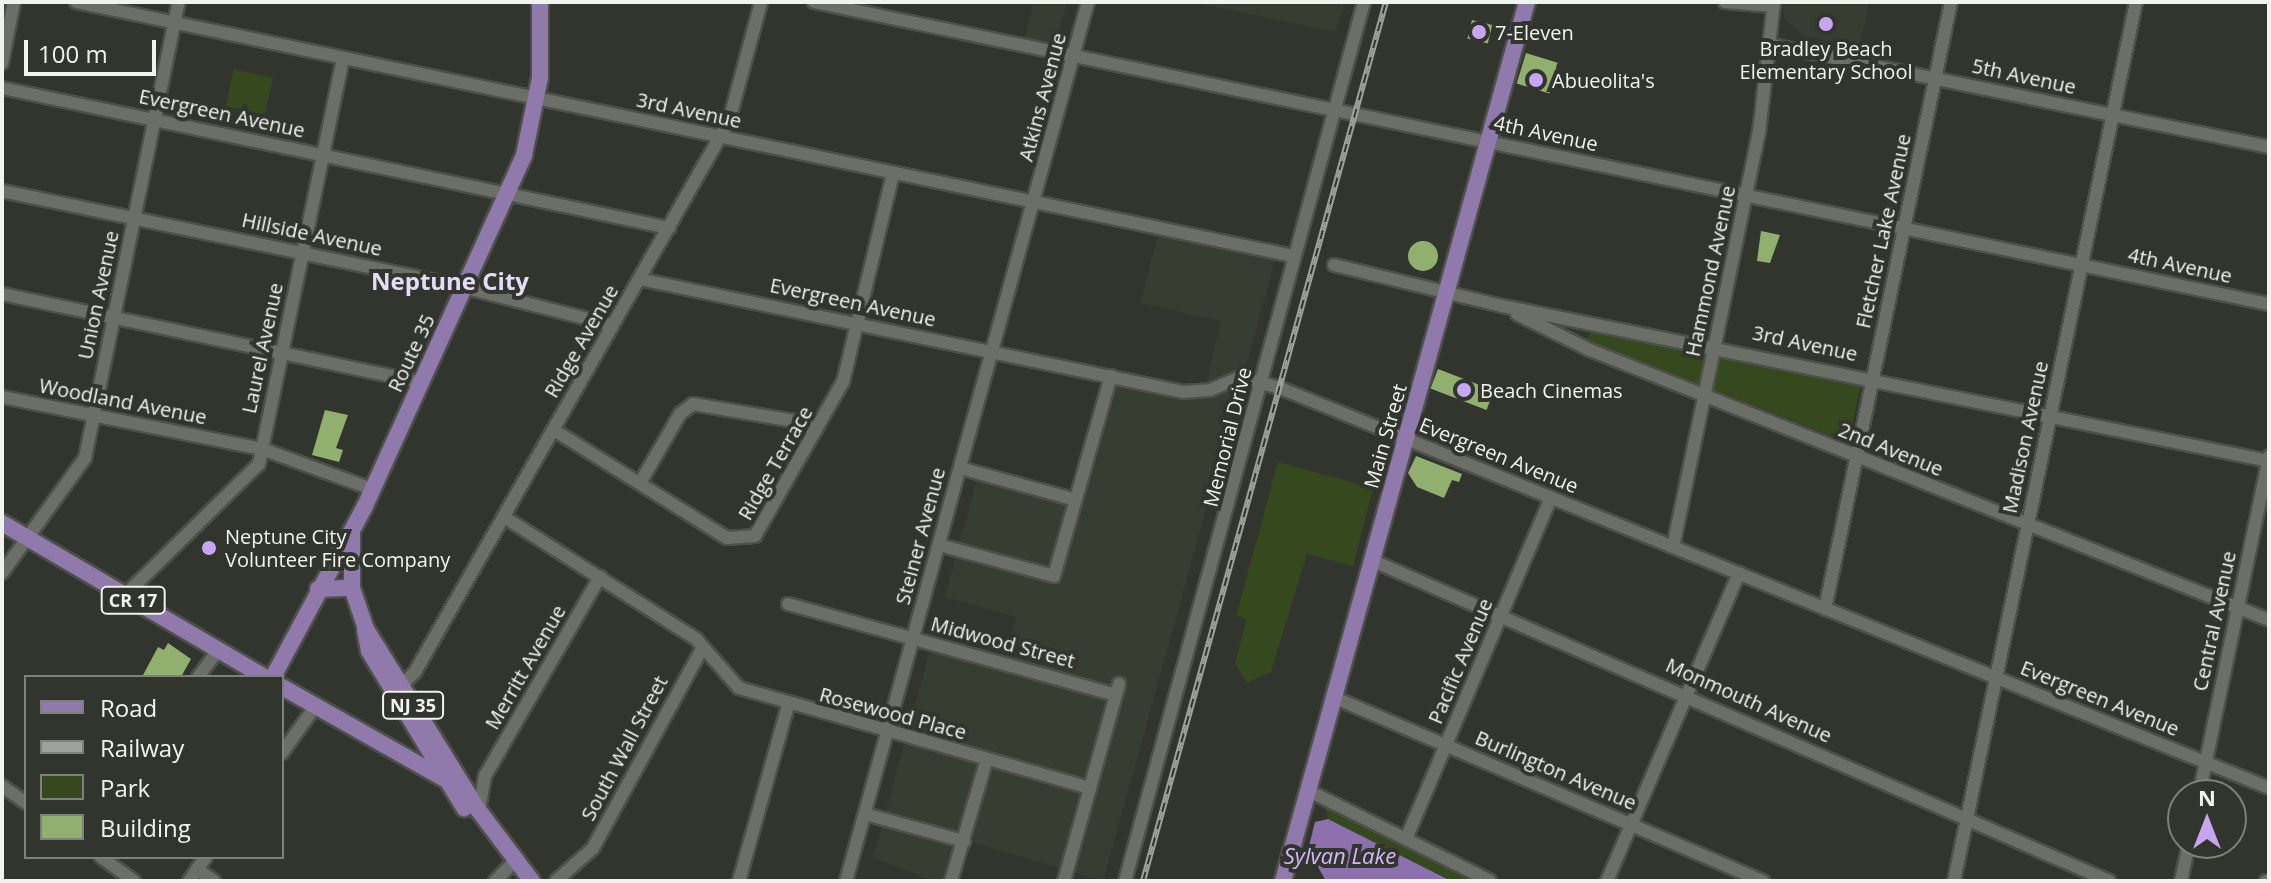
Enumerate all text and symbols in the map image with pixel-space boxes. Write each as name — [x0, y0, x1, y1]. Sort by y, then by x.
marker: Bradley Beach Elementary School — [1817, 15, 1835, 33]
place label: 7-Eleven — [1495, 20, 1574, 44]
marker: 7-Eleven — [1470, 23, 1488, 41]
scale bar — [28, 24, 160, 74]
street label: Atkins Avenue — [1013, 30, 1071, 164]
place label: Bradley Beach Elementary School — [1740, 36, 1912, 83]
text: 100 m — [38, 37, 108, 70]
street label: 5th Avenue — [1970, 53, 2078, 99]
place label: Abueolita's — [1552, 68, 1655, 92]
marker: Abueolita's — [1527, 71, 1545, 89]
street label: Evergreen Avenue — [137, 84, 307, 142]
street label: 3rd Avenue — [634, 87, 744, 133]
street label: 4th Avenue — [1492, 110, 1600, 156]
street label: Fletcher Lake Avenue — [1851, 132, 1915, 330]
street label: Hammond Avenue — [1680, 183, 1740, 359]
street label: Hillside Avenue — [240, 207, 384, 261]
street label: Union Avenue — [73, 228, 123, 362]
street label: 4th Avenue — [2126, 242, 2234, 288]
district label: Neptune City — [371, 267, 529, 295]
street label: Evergreen Avenue — [768, 273, 938, 331]
street label: Laurel Avenue — [236, 280, 288, 416]
street label: Ridge Avenue — [539, 280, 623, 402]
street label: Route 35 — [383, 310, 439, 396]
street label: 3rd Avenue — [1750, 320, 1860, 366]
street label: Madison Avenue — [1997, 359, 2053, 515]
street label: Memorial Drive — [1198, 365, 1256, 509]
street label: Woodland Avenue — [37, 373, 209, 429]
place label: Beach Cinemas — [1480, 378, 1623, 402]
street label: Main Street — [1359, 381, 1411, 491]
marker: Beach Cinemas — [1455, 381, 1473, 399]
street label: Ridge Terrace — [733, 402, 817, 524]
street label: Evergreen Avenue — [1416, 412, 1582, 498]
street label: 2nd Avenue — [1835, 417, 1947, 481]
street label: Steiner Avenue — [890, 465, 950, 607]
place label: Neptune City Volunteer Fire Company — [225, 524, 450, 571]
marker: Neptune City Volunteer Fire Company — [200, 539, 218, 557]
street label: Central Avenue — [2187, 549, 2241, 693]
road number: CR 17 — [99, 586, 167, 614]
street label: Pacific Avenue — [1423, 595, 1497, 727]
street label: Merritt Avenue — [480, 601, 570, 733]
street label: Midwood Street — [928, 611, 1078, 673]
street label: Monmouth Avenue — [1662, 653, 1836, 747]
street label: Evergreen Avenue — [2017, 655, 2183, 741]
street label: South Wall Street — [576, 671, 672, 825]
legend — [24, 675, 284, 859]
street label: Rosewood Place — [817, 682, 969, 744]
text: Road — [100, 691, 157, 724]
road number: NJ 35 — [381, 691, 445, 719]
street label: Burlington Avenue — [1472, 725, 1640, 815]
text: Railway — [100, 731, 184, 764]
text: Park — [100, 771, 150, 804]
north arrow — [2167, 779, 2247, 859]
text: N — [2198, 782, 2216, 812]
text: Building — [100, 811, 191, 844]
water label: Sylvan Lake — [1284, 843, 1396, 869]

